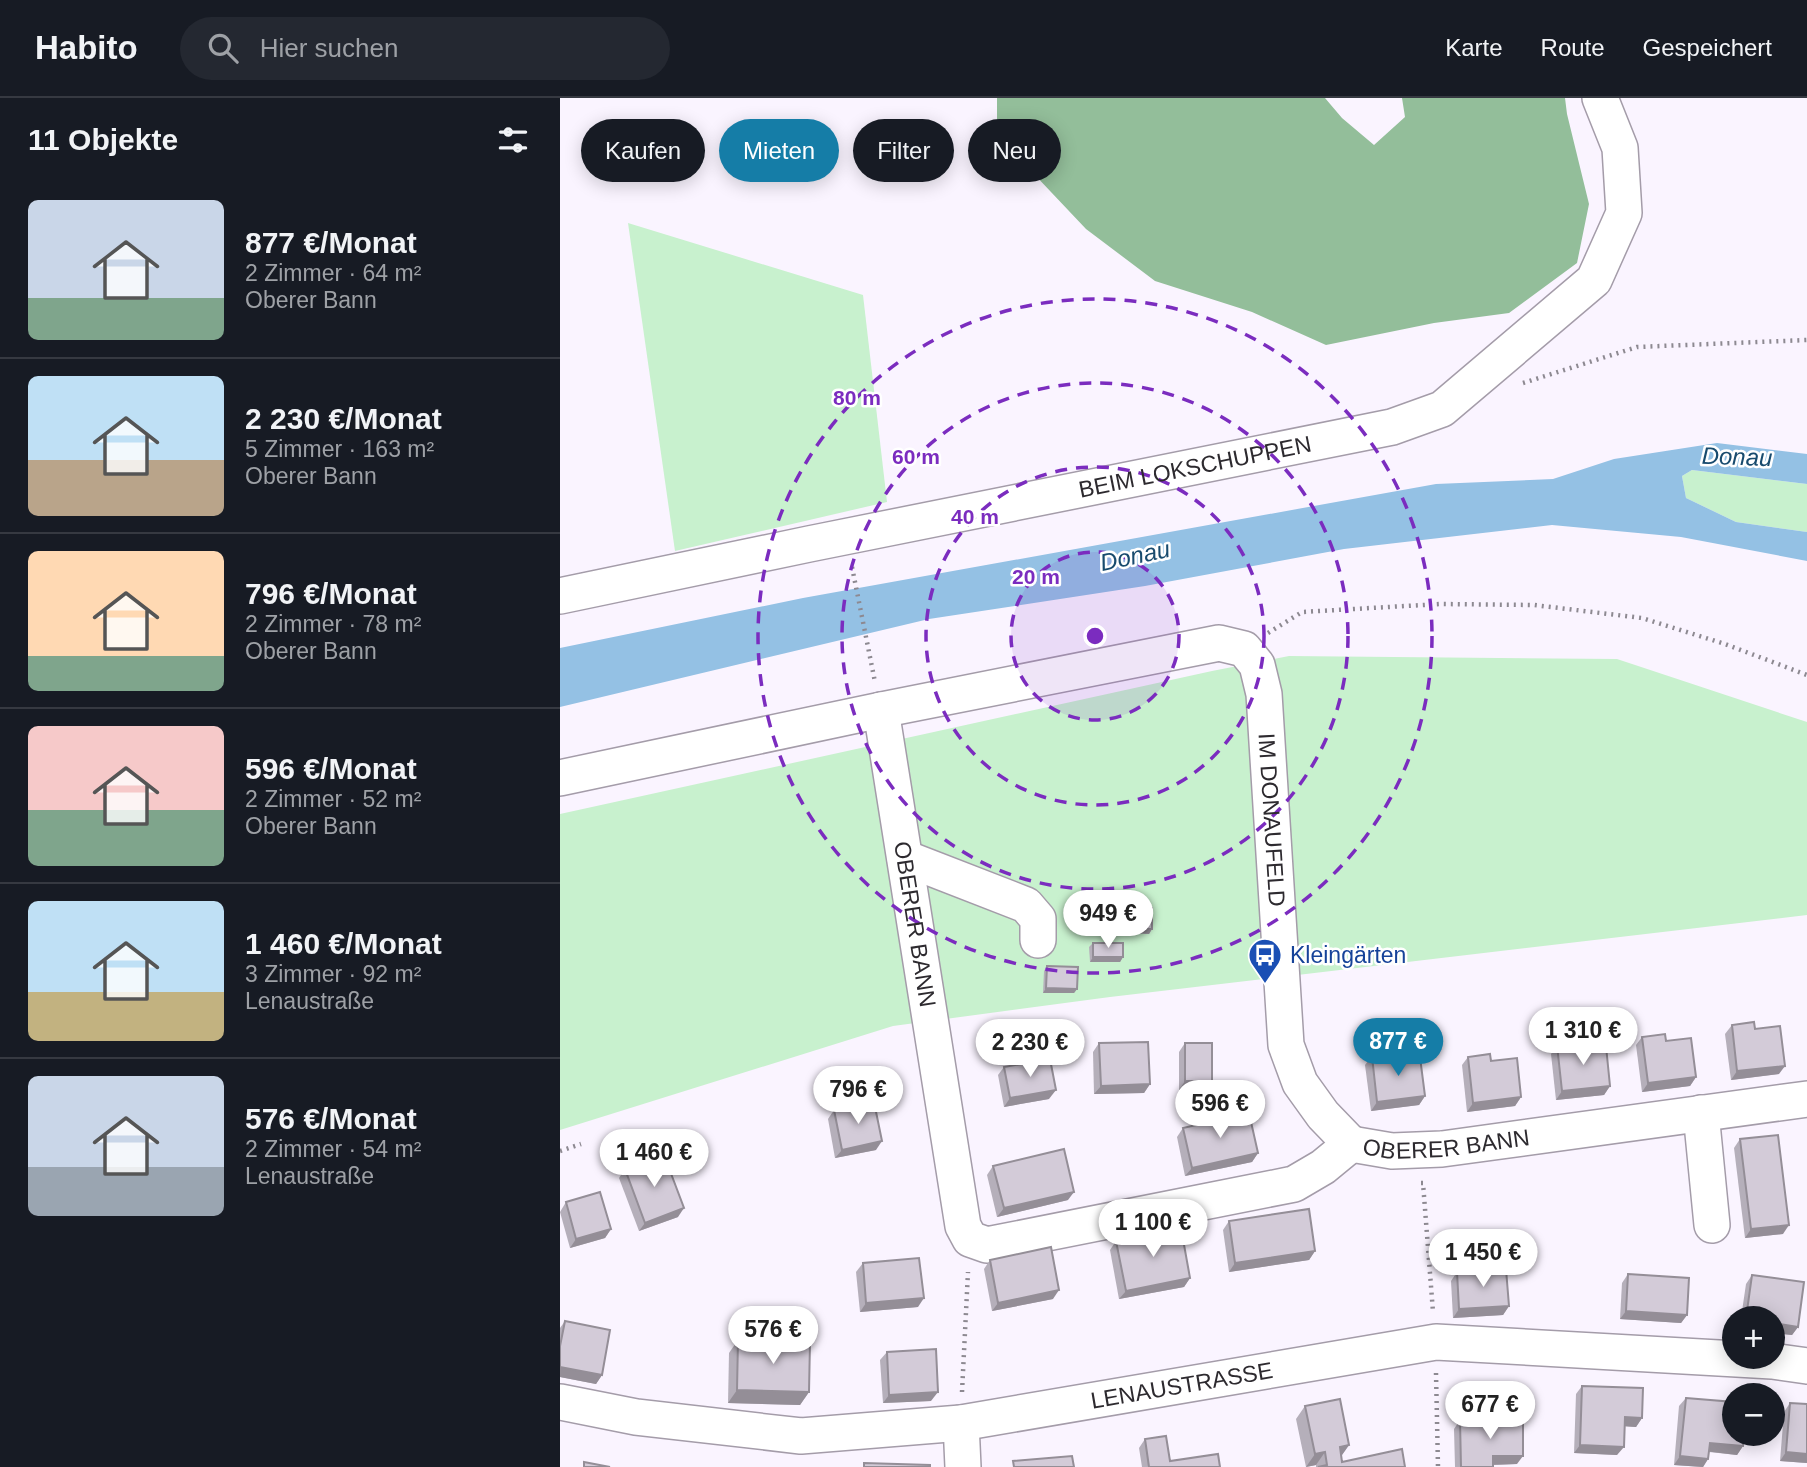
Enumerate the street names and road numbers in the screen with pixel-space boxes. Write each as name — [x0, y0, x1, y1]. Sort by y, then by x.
street label: BEIM LOKSCHUPPEN — [1076, 431, 1313, 503]
street label: IM DONAUFELD — [1253, 732, 1290, 907]
street label: OBERER BANN — [889, 840, 941, 1009]
street label: OBERER BANN — [1361, 1124, 1531, 1164]
street label: LENAUSTRASSE — [1089, 1357, 1275, 1414]

